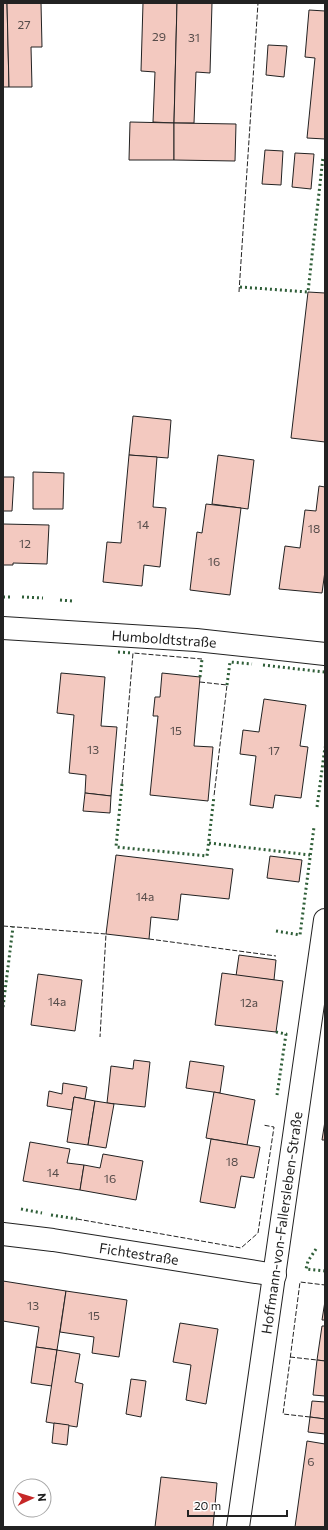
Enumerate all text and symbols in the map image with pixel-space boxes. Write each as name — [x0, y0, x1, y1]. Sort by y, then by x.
house number: 27 — [18, 17, 30, 31]
house number: 29 — [152, 29, 166, 43]
house number: 31 — [188, 30, 200, 44]
house number: 14 — [137, 517, 149, 531]
house number: 18 — [308, 521, 320, 535]
house number: 12 — [19, 536, 31, 550]
house number: 16 — [208, 554, 220, 568]
street label: Humboldtstraße — [111, 626, 217, 651]
house number: 15 — [170, 723, 182, 737]
house number: 13 — [87, 742, 99, 756]
house number: 17 — [268, 743, 280, 757]
house number: 14a — [136, 889, 154, 903]
house number: 14a — [48, 994, 66, 1008]
house number: 12a — [240, 995, 258, 1009]
street label: Hoffmann-von-Fallersleben-Straße — [257, 1111, 306, 1335]
house number: 18 — [226, 1154, 238, 1168]
house number: 14 — [47, 1165, 59, 1179]
house number: 16 — [104, 1171, 116, 1185]
street label: Fichtestraße — [98, 1239, 180, 1268]
house number: 13 — [27, 1298, 39, 1312]
house number: 15 — [88, 1308, 100, 1322]
house number: 6 — [307, 1454, 315, 1468]
north arrow — [12, 1478, 52, 1518]
scale bar — [188, 1492, 287, 1518]
text: N — [36, 1493, 49, 1502]
text: 20 m — [194, 1498, 221, 1512]

